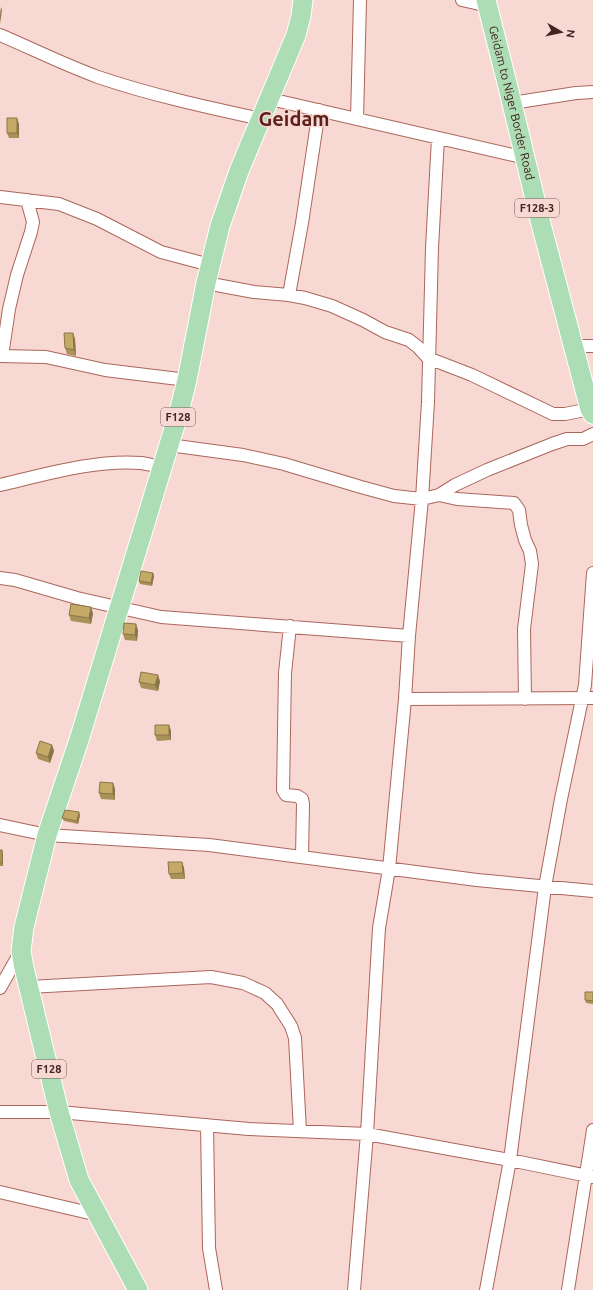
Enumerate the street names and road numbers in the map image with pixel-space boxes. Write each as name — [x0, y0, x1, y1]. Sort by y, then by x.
street label: Geidam to Niger Border Road — [487, 24, 537, 181]
road number: F128-3 — [515, 199, 559, 217]
road number: F128 — [161, 408, 195, 426]
road number: F128 — [32, 1060, 66, 1078]

